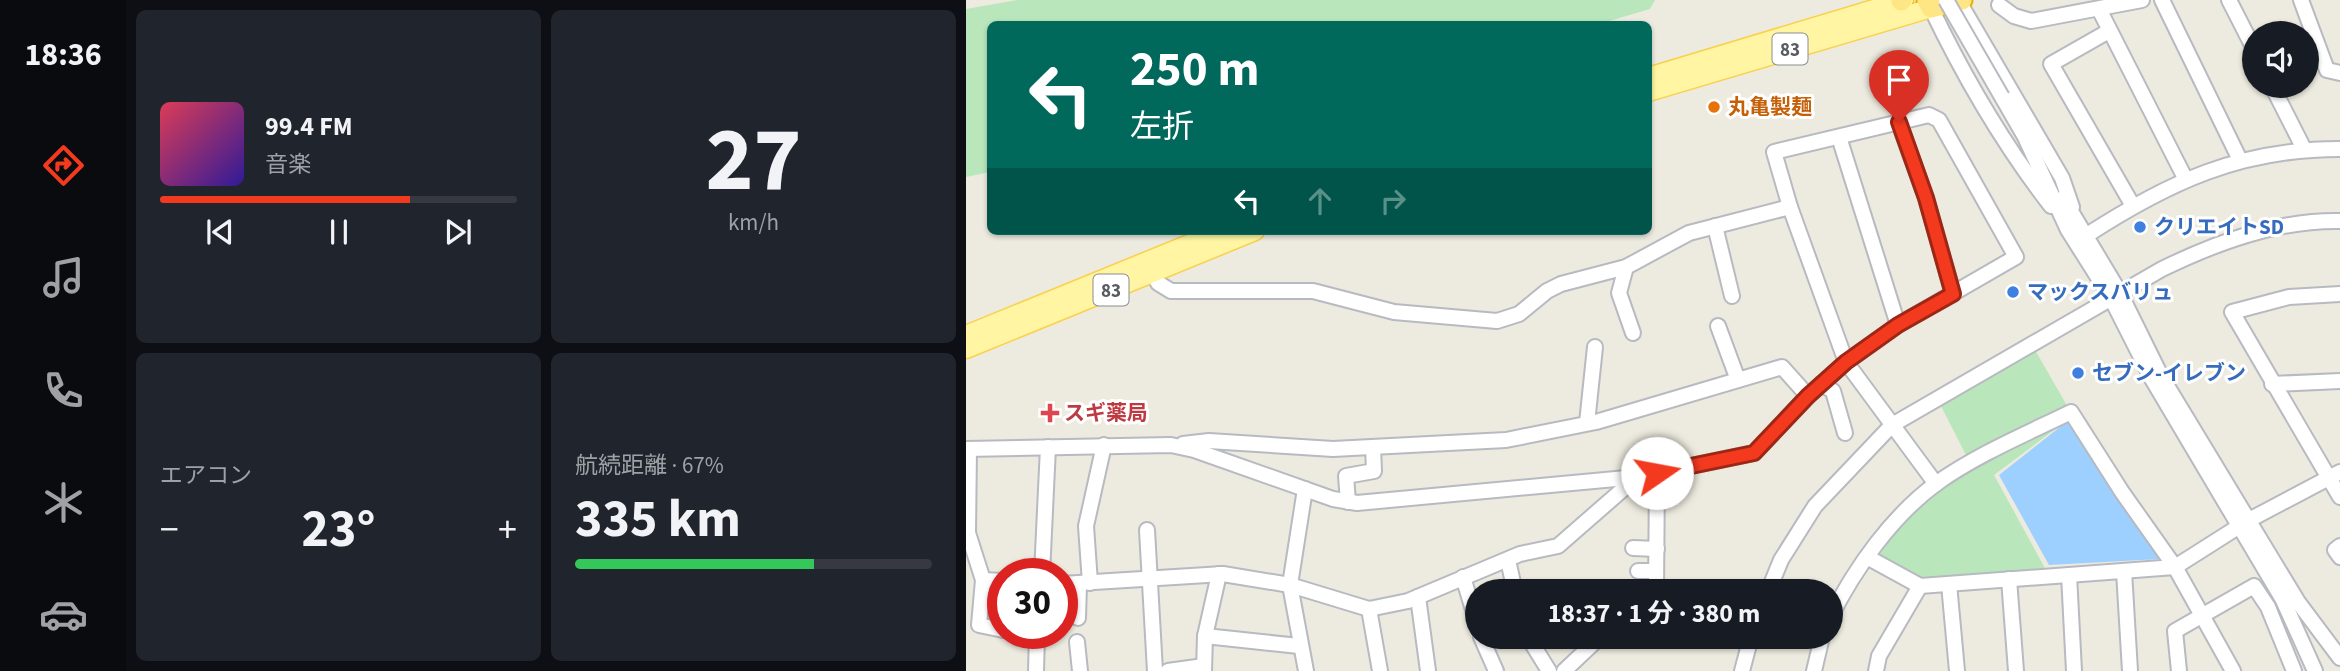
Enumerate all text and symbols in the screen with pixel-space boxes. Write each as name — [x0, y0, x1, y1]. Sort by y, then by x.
map controls — [2242, 21, 2319, 98]
button: sound — [2242, 21, 2319, 98]
text: 18:36 — [24, 32, 102, 78]
road number: 83 — [1772, 34, 1808, 64]
text: 250 m — [1130, 35, 1259, 105]
icon: left — [1015, 49, 1106, 140]
pin — [1869, 50, 1929, 122]
icon: arrive — [1880, 61, 1918, 99]
place label: 丸亀製麺 — [1728, 92, 1812, 122]
text: 27 — [705, 96, 802, 225]
marker: 丸亀製麺 — [1706, 99, 1722, 115]
text: 左折 — [1130, 104, 1194, 150]
text: 99.4 FM — [265, 108, 353, 145]
icon: directions — [39, 141, 88, 190]
text: 音楽 — [265, 148, 311, 181]
icon: left — [1228, 182, 1266, 220]
icon: ahead — [1301, 182, 1339, 220]
icon: right — [1374, 182, 1412, 220]
text: km/h — [728, 206, 779, 239]
place label: クリエイトSD — [2154, 212, 2284, 242]
icon: previous — [201, 213, 239, 251]
icon: pause — [320, 213, 358, 251]
icon: next — [439, 213, 477, 251]
marker: クリエイトSD — [2132, 219, 2148, 235]
icon: music — [39, 253, 88, 302]
road number: 83 — [1094, 274, 1128, 306]
place label: マックスバリュ — [2027, 277, 2173, 307]
marker: マックスバリュ — [2005, 284, 2021, 300]
place label: セブン-イレブン — [2092, 358, 2246, 388]
marker: セブン-イレブン — [2070, 365, 2086, 381]
icon: phone — [39, 366, 88, 415]
place label: スギ薬局 — [1064, 398, 1148, 428]
marker: スギ薬局 — [1042, 405, 1058, 421]
position arrow — [1620, 436, 1694, 510]
text: 航続距離 · 67% — [575, 449, 724, 482]
text: エアコン — [160, 459, 252, 492]
icon: climate — [39, 478, 88, 527]
text: 335 km — [575, 483, 741, 557]
text: 23° — [302, 493, 375, 567]
text: − — [160, 503, 179, 557]
text: + — [498, 503, 517, 557]
speed limit sign: 30 — [987, 558, 1078, 649]
icon: car — [39, 590, 88, 639]
text: 18:37 · 1 分 · 380 m — [1548, 595, 1760, 632]

